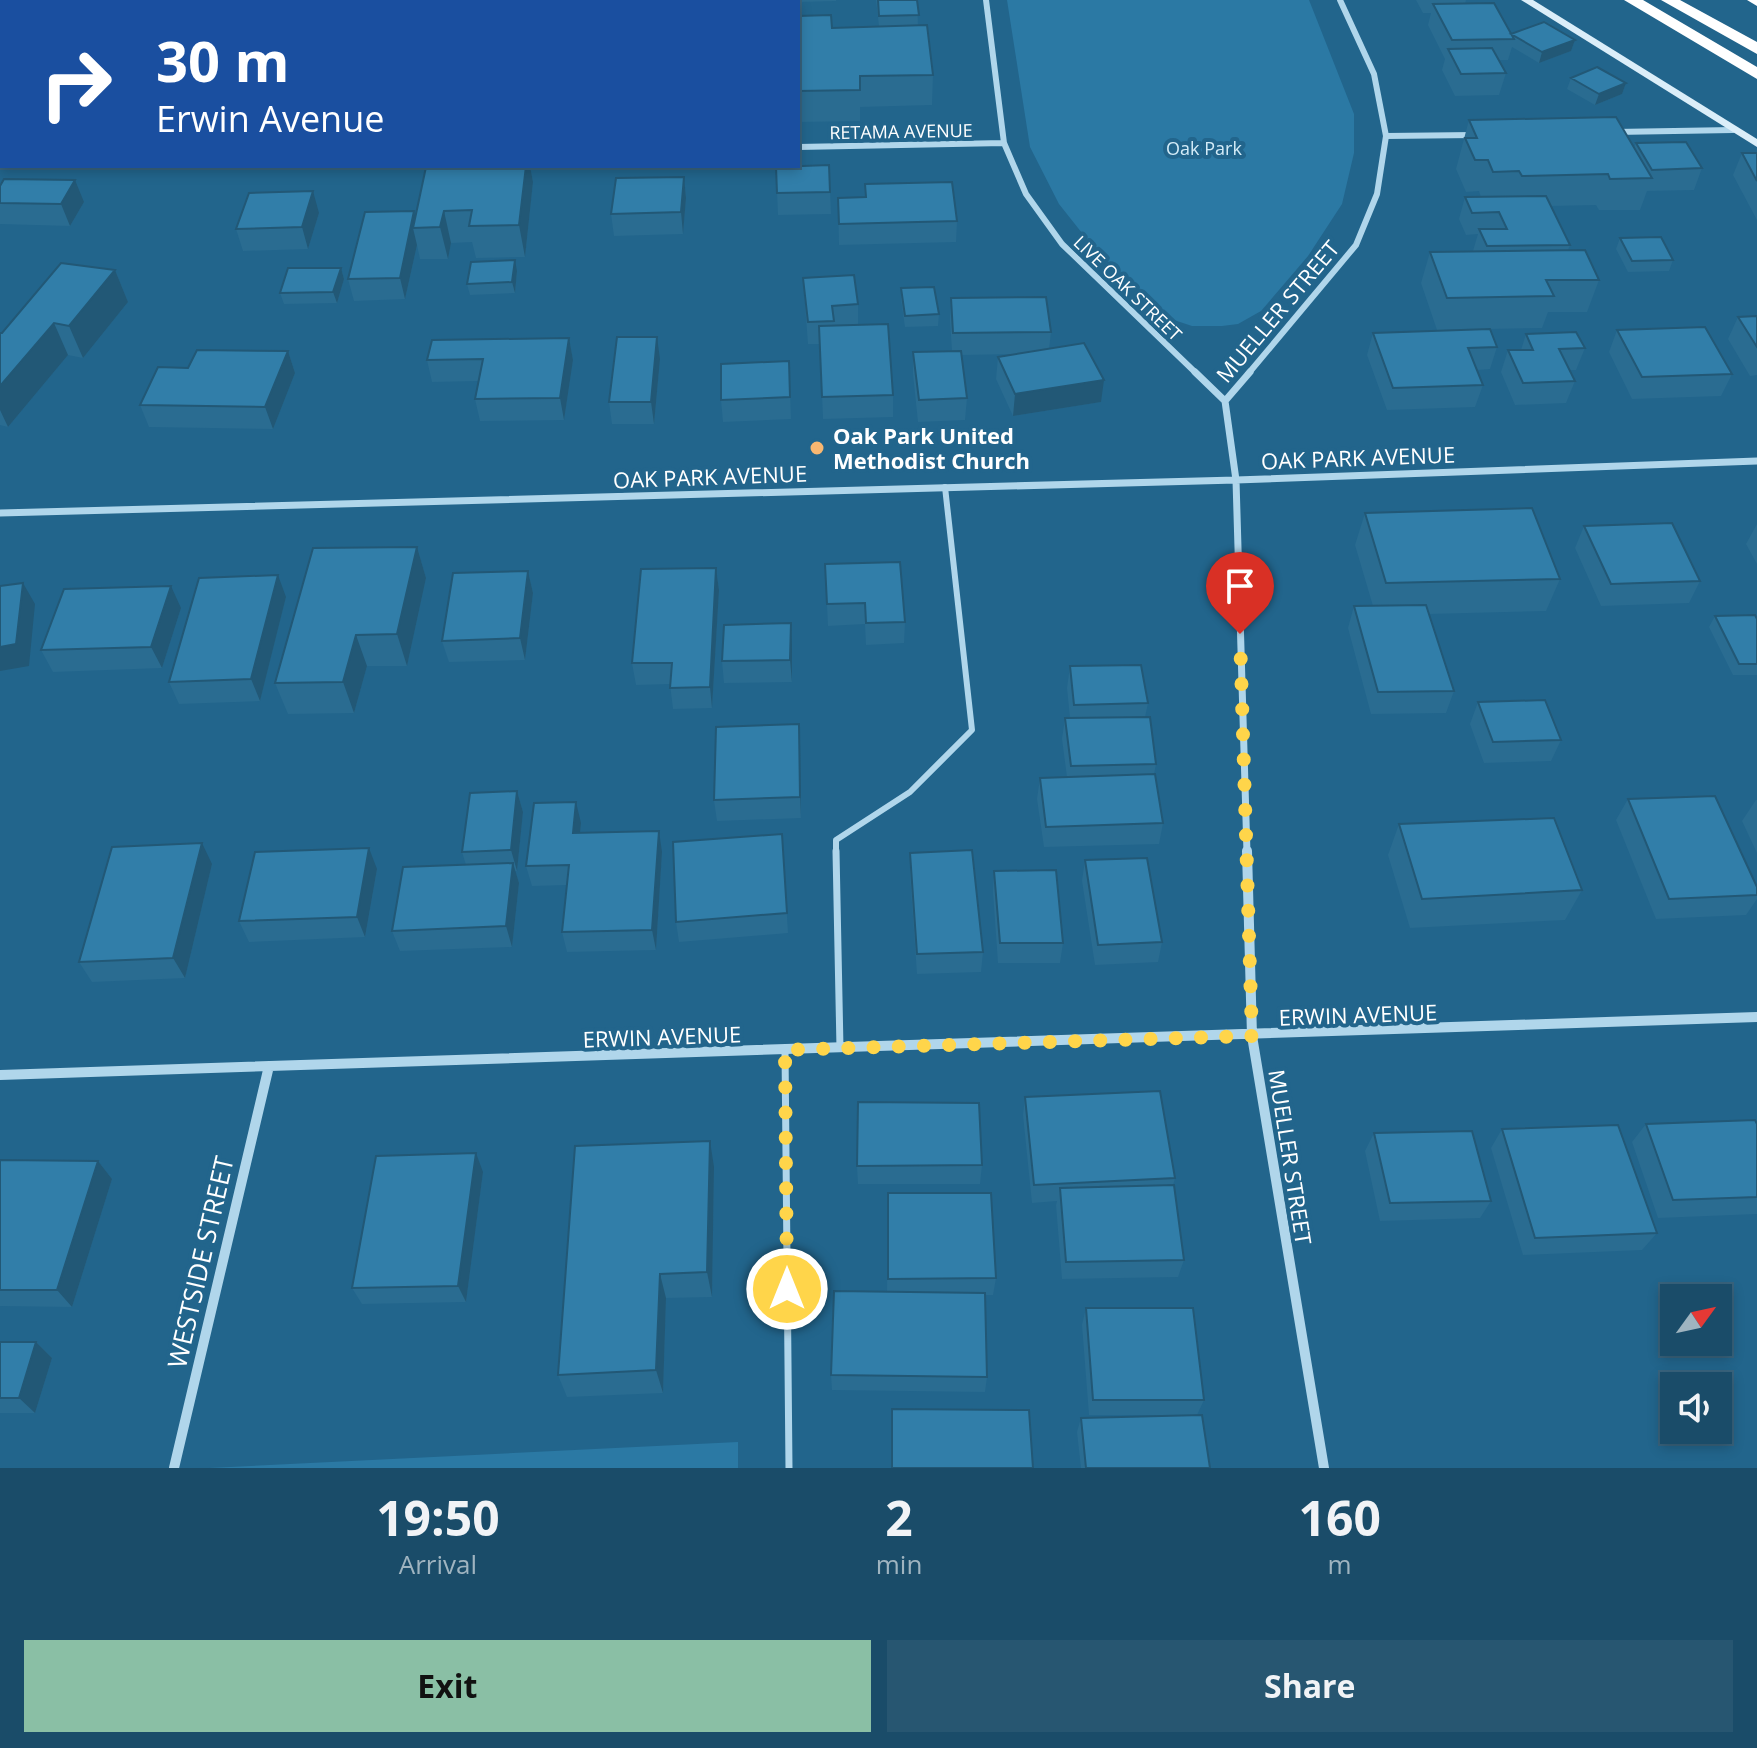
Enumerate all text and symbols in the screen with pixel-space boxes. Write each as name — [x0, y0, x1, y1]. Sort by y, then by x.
text: 30 m — [156, 22, 290, 98]
icon: right — [24, 32, 128, 136]
text: Erwin Avenue — [156, 94, 384, 143]
street label: RETAMA AVENUE — [829, 118, 973, 144]
park label: Oak Park — [1166, 136, 1242, 160]
street label: LIVE OAK STREET — [1069, 230, 1187, 346]
street label: MUELLER STREET — [1209, 234, 1345, 388]
place label: Oak Park United Methodist Church — [833, 420, 1030, 475]
marker: Oak Park United Methodist Church — [808, 439, 826, 457]
street label: OAK PARK AVENUE — [1260, 439, 1456, 475]
street label: OAK PARK AVENUE — [612, 458, 808, 494]
pin — [1206, 552, 1274, 634]
icon: arrive — [1218, 564, 1262, 608]
street label: ERWIN AVENUE — [1278, 996, 1438, 1032]
street label: ERWIN AVENUE — [582, 1018, 742, 1054]
street label: MUELLER STREET — [1262, 1067, 1320, 1247]
street label: WESTSIDE STREET — [158, 1152, 242, 1372]
position arrow — [745, 1247, 829, 1331]
north arrow — [1660, 1284, 1732, 1356]
map controls — [1660, 1284, 1732, 1444]
button: sound — [1660, 1372, 1732, 1444]
text: 19:50 — [376, 1485, 500, 1550]
text: 2 — [885, 1485, 913, 1550]
text: 160 — [1298, 1485, 1381, 1550]
text: Arrival — [399, 1546, 477, 1582]
text: min — [876, 1546, 922, 1582]
text: m — [1328, 1546, 1352, 1582]
button: Exit — [24, 1640, 871, 1732]
button: Share — [887, 1640, 1733, 1732]

